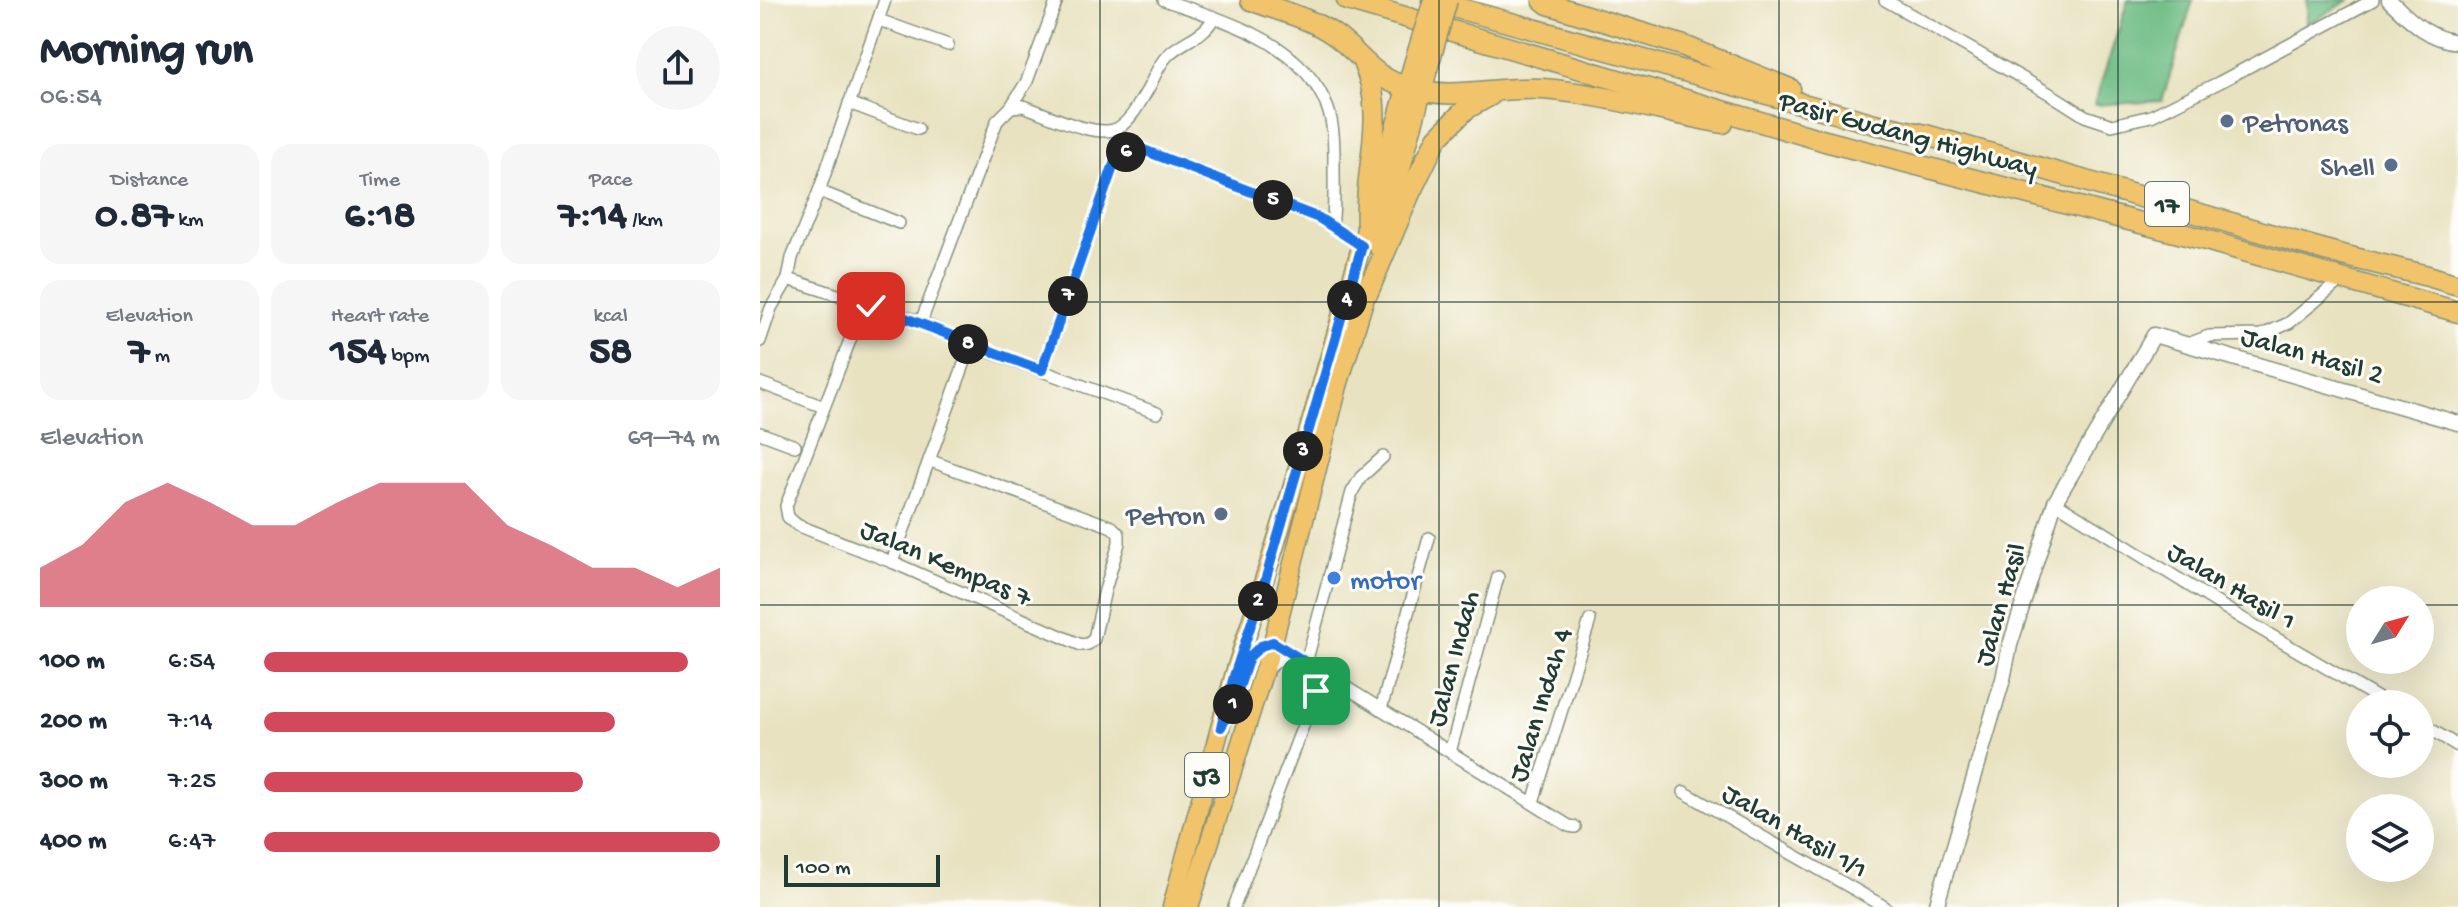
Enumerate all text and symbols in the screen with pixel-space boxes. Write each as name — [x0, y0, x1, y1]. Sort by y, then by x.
button: share — [636, 26, 720, 110]
text: Morning run — [40, 27, 253, 79]
text: 06:54 — [40, 83, 102, 114]
street label: Pasir Gudang Highway — [1774, 86, 2041, 187]
place label: Petronas — [2242, 109, 2349, 142]
marker: Petronas — [2218, 112, 2236, 130]
pin: 6 — [1106, 132, 1146, 172]
text: 6 — [1120, 139, 1132, 165]
place label: Shell — [2320, 153, 2375, 186]
marker: Shell — [2382, 156, 2400, 174]
text: Distance — [110, 168, 188, 194]
text: Time — [360, 168, 400, 194]
text: Pace — [589, 168, 632, 194]
pin: 5 — [1253, 180, 1293, 220]
road number: 17 — [2145, 182, 2189, 226]
text: 5 — [1267, 187, 1279, 213]
text: 0.87 — [95, 194, 173, 241]
text: 6:18 — [345, 194, 415, 241]
text: 7:14 — [558, 194, 627, 241]
text: km — [173, 208, 204, 234]
text: /km — [627, 208, 663, 234]
pin — [837, 272, 905, 340]
pin: 7 — [1048, 276, 1088, 316]
pin: 4 — [1327, 280, 1367, 320]
text: 7 — [1062, 283, 1074, 309]
icon: check — [849, 284, 893, 328]
text: 4 — [1342, 287, 1352, 313]
text: Elevation — [106, 304, 193, 330]
text: Heart rate — [331, 304, 429, 330]
text: kcal — [593, 304, 628, 330]
street label: Jalan Hasil 2 — [2237, 321, 2387, 393]
pin: 8 — [948, 324, 988, 364]
text: 7 — [129, 330, 149, 377]
text: 154 — [330, 330, 386, 377]
text: 58 — [589, 330, 632, 377]
text: 8 — [962, 331, 974, 357]
text: m — [149, 344, 170, 370]
text: bpm — [386, 344, 430, 370]
text: Elevation — [40, 424, 143, 455]
text: 69–74 m — [627, 424, 720, 455]
pin: 3 — [1283, 431, 1323, 471]
text: 3 — [1297, 438, 1309, 464]
place label: Petron — [1125, 502, 1206, 535]
marker: Petron — [1212, 505, 1230, 523]
street label: Jalan Kempas 7 — [855, 514, 1037, 617]
street label: Jalan Hasil 1 — [2160, 537, 2301, 639]
street label: Jalan Hasil — [1969, 540, 2036, 670]
place label: motor — [1350, 566, 1422, 599]
marker: motor — [1325, 569, 1343, 587]
pin: 2 — [1238, 581, 1278, 621]
north arrow — [2346, 586, 2434, 674]
map controls — [2346, 586, 2434, 882]
text: 2 — [1253, 588, 1263, 614]
street label: Jalan Indah — [1421, 588, 1489, 731]
street label: Jalan Indah 4 — [1503, 625, 1581, 786]
text: 100 m — [40, 647, 105, 678]
text: 6:54 — [168, 647, 215, 678]
pin — [1282, 657, 1350, 725]
icon: arrive — [1294, 669, 1338, 713]
pin: 1 — [1213, 684, 1253, 724]
button: locate — [2346, 690, 2434, 778]
text: 1 — [1229, 691, 1237, 717]
text: 200 m — [40, 707, 107, 738]
text: 7:14 — [168, 707, 212, 738]
road number: J3 — [1185, 753, 1229, 797]
text: 300 m — [40, 767, 108, 798]
text: 7:25 — [168, 767, 216, 798]
street label: Jalan Hasil 1/1 — [1715, 778, 1872, 888]
button: layers — [2346, 794, 2434, 882]
text: 400 m — [40, 827, 106, 858]
text: 6:47 — [168, 827, 215, 858]
scale bar — [784, 851, 940, 887]
text: 100 m — [796, 856, 851, 882]

